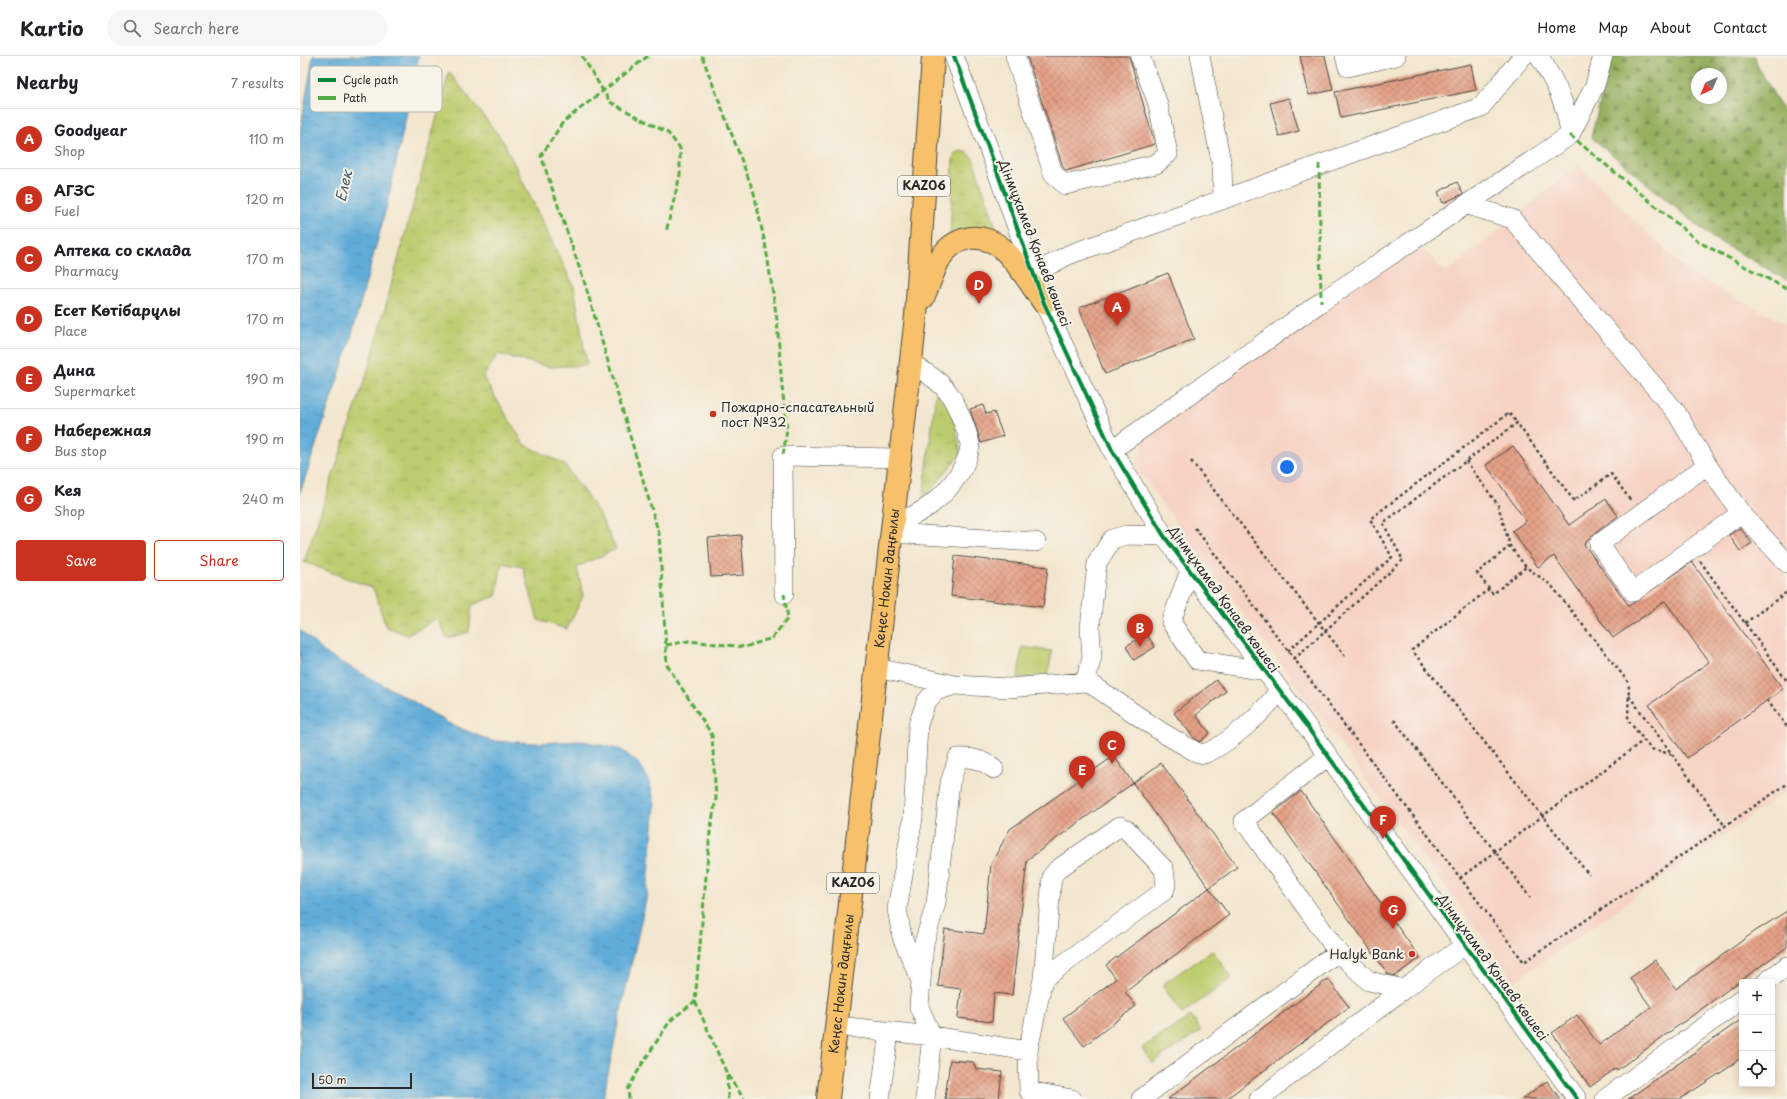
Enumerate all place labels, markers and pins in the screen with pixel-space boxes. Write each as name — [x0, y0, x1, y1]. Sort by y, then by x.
pin: D — [966, 271, 992, 304]
pin: A — [1104, 293, 1130, 326]
place label: Пожарно-спасательный пост №32 — [721, 397, 875, 431]
marker: Пожарно-спасательный пост №32 — [708, 409, 718, 419]
pin: B — [1127, 614, 1153, 647]
pin: C — [1099, 731, 1125, 764]
pin: E — [1069, 756, 1095, 789]
pin: F — [1370, 806, 1396, 839]
pin: G — [1380, 896, 1406, 929]
place label: Halyk Bank — [1329, 944, 1404, 963]
marker: Halyk Bank — [1407, 949, 1417, 959]

